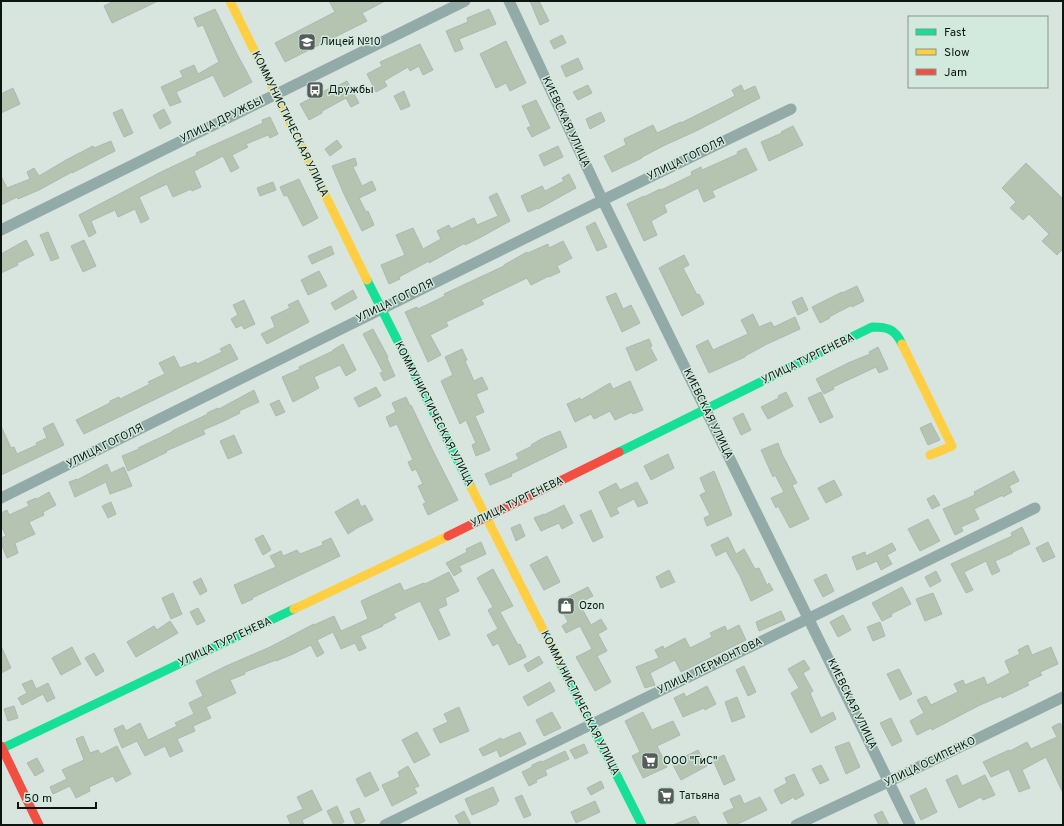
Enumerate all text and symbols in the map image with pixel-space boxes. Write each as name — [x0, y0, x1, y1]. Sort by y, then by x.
legend — [908, 16, 1048, 88]
text: Fast — [944, 25, 966, 41]
school or university icon: Лицей №10 — [297, 32, 317, 52]
place label: Лицей №10 — [320, 35, 381, 49]
text: Slow — [944, 45, 970, 61]
street label: КОММУНИСТИЧЕСКАЯ УЛИЦА — [249, 49, 331, 199]
text: Jam — [944, 65, 967, 81]
street label: КИЕВСКАЯ УЛИЦА — [539, 74, 593, 170]
bus stop icon: Дружбы — [305, 80, 325, 100]
place label: Дружбы — [328, 83, 374, 97]
street label: УЛИЦА ДРУЖБЫ — [178, 94, 266, 146]
street label: УЛИЦА ГОГОЛЯ — [645, 134, 727, 184]
street label: УЛИЦА ГОГОЛЯ — [354, 276, 436, 326]
street label: УЛИЦА ТУРГЕНЕВА — [759, 330, 857, 388]
street label: КОММУНИСТИЧЕСКАЯ УЛИЦА — [391, 339, 477, 489]
street label: КИЕВСКАЯ УЛИЦА — [680, 366, 736, 462]
street label: УЛИЦА ГОГОЛЯ — [64, 421, 146, 471]
street label: УЛИЦА ТУРГЕНЕВА — [468, 473, 566, 531]
shop icon: Ozon — [556, 596, 576, 616]
place label: Ozon — [579, 599, 605, 613]
street label: УЛИЦА ТУРГЕНЕВА — [176, 614, 274, 670]
street label: КОММУНИСТИЧЕСКАЯ УЛИЦА — [537, 628, 623, 778]
street label: УЛИЦА ЛЕРМОНТОВА — [655, 634, 765, 698]
street label: КИЕВСКАЯ УЛИЦА — [824, 656, 880, 752]
street label: УЛИЦА ОСИПЕНКО — [882, 734, 978, 790]
supermarket icon: ООО "ГиС" — [640, 751, 660, 771]
place label: ООО "ГиС" — [663, 754, 717, 768]
scale bar — [18, 784, 96, 810]
supermarket icon: Татьяна — [656, 786, 676, 806]
place label: Татьяна — [679, 789, 720, 803]
text: 50 m — [24, 791, 52, 807]

